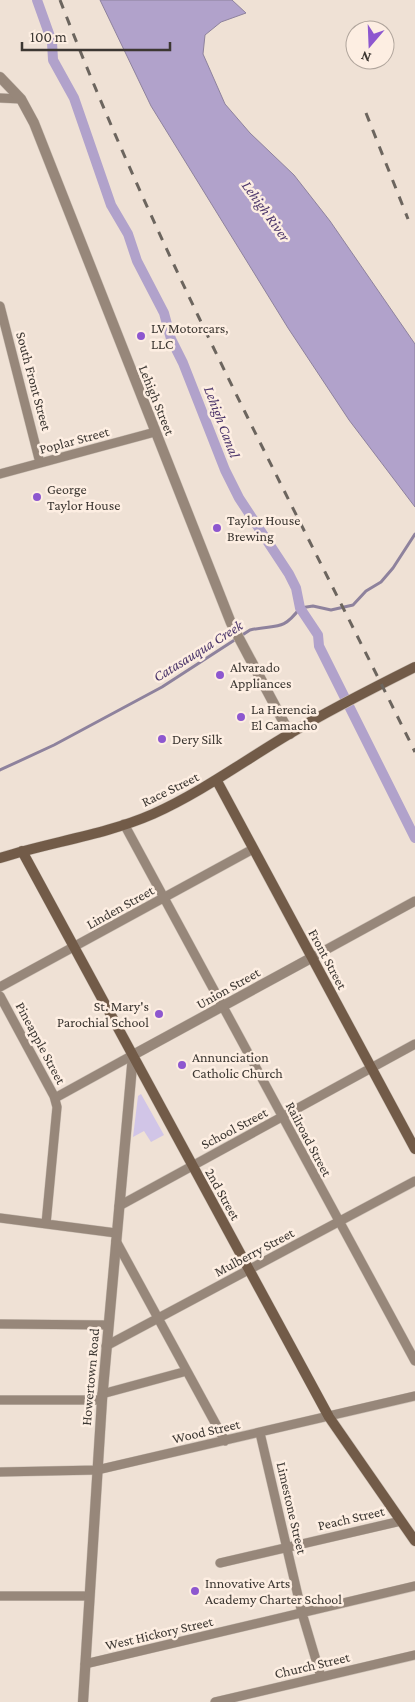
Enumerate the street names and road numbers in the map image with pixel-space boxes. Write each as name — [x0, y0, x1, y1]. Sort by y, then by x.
street label: South Front Street — [13, 330, 55, 433]
street label: Lehigh Street — [136, 363, 178, 438]
street label: Poplar Street — [37, 423, 111, 457]
street label: Race Street — [139, 768, 201, 810]
street label: Linden Street — [83, 882, 157, 932]
street label: Front Street — [305, 926, 351, 992]
street label: Union Street — [193, 964, 263, 1012]
street label: Pineapple Street — [13, 999, 70, 1087]
street label: Railroad Street — [283, 1099, 336, 1179]
street label: School Street — [198, 1104, 270, 1152]
street label: 2nd Street — [202, 1165, 244, 1223]
street label: Mulberry Street — [211, 1224, 297, 1280]
street label: Howertown Road — [78, 1327, 102, 1426]
street label: Wood Street — [171, 1415, 242, 1447]
street label: Limestone Street — [274, 1460, 310, 1556]
street label: Peach Street — [316, 1502, 386, 1533]
street label: West Hickory Street — [104, 1613, 215, 1653]
street label: Church Street — [273, 1649, 351, 1681]

